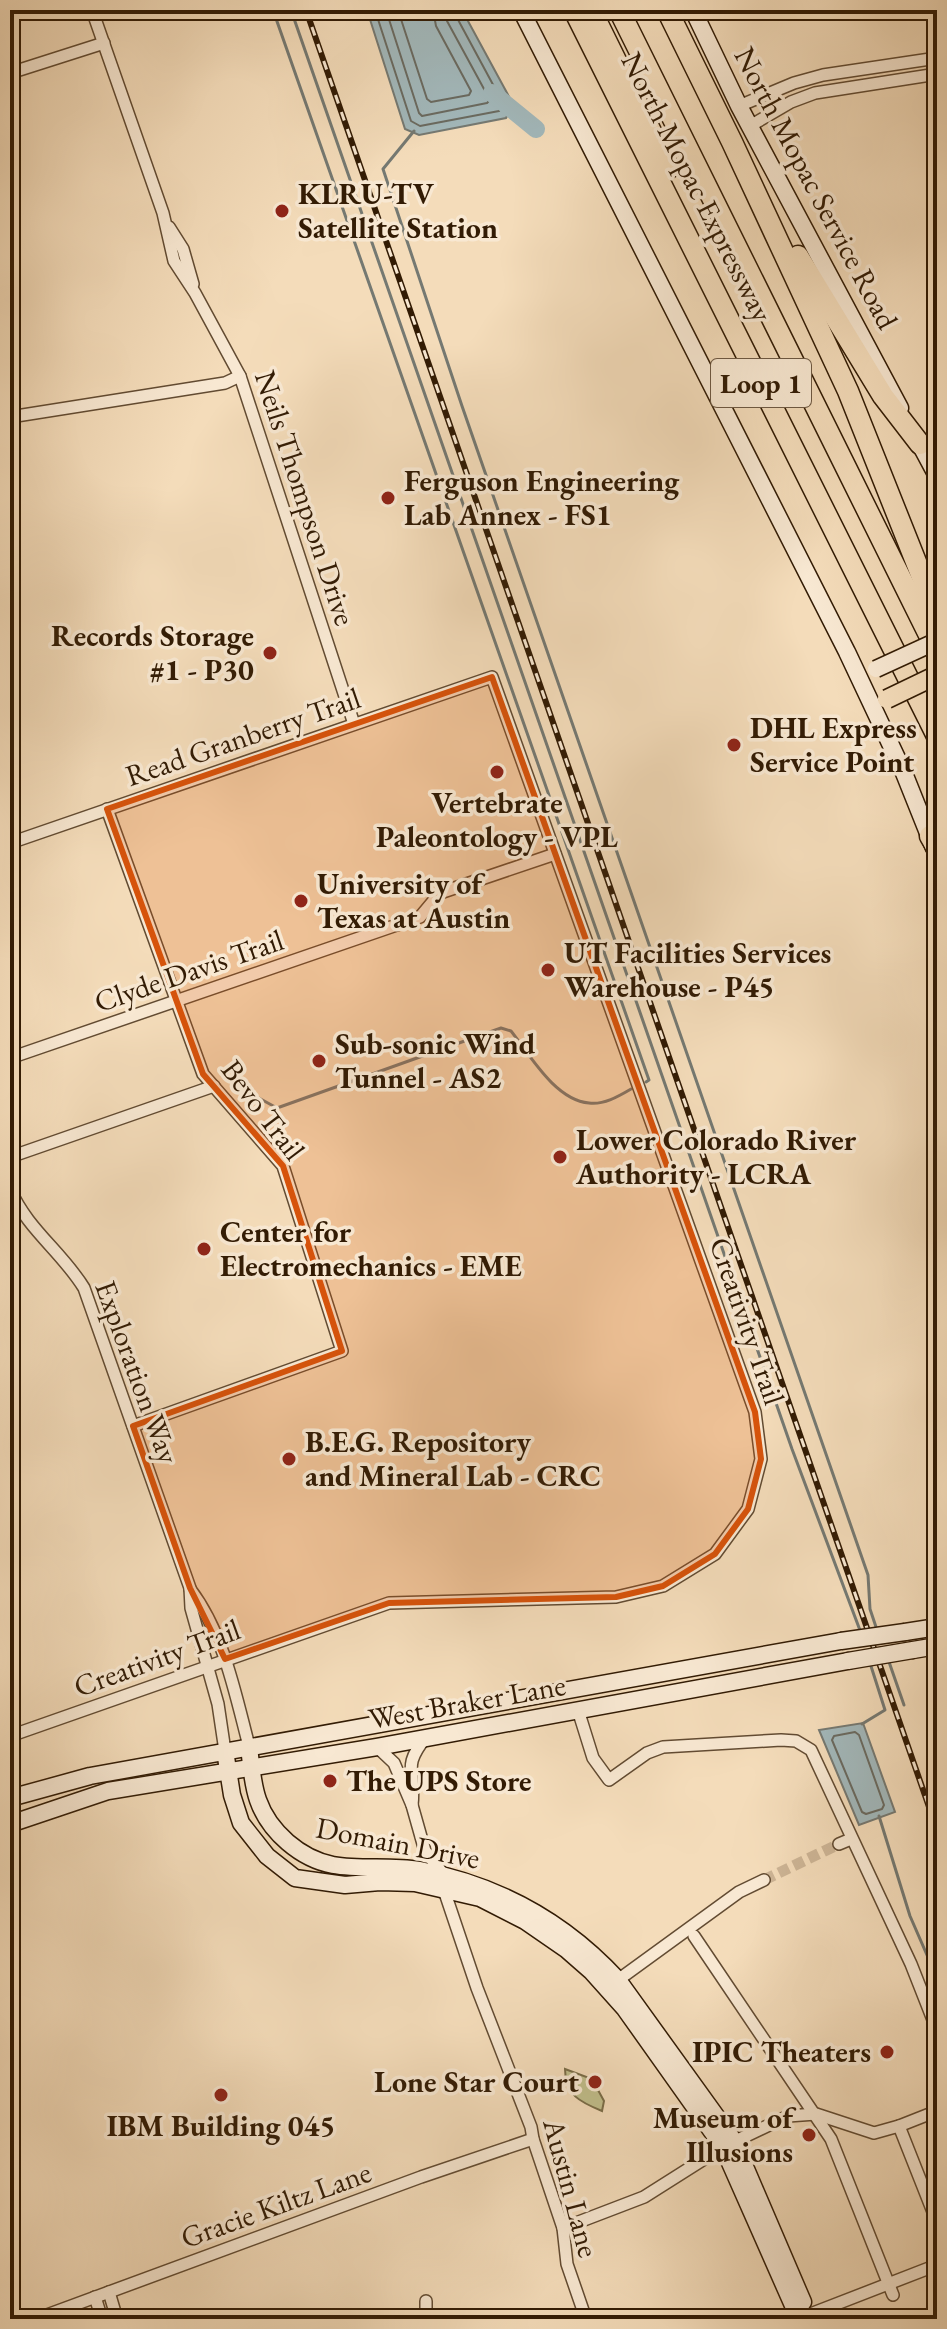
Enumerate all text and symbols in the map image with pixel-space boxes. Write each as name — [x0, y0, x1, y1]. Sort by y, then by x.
street label: North Mopac Service Road — [725, 40, 908, 336]
street label: North Mopac Expressway — [613, 45, 783, 329]
place label: KLRU-TV Satellite Station — [298, 174, 498, 247]
marker: KLRU-TV Satellite Station — [273, 202, 291, 220]
road number: Loop 1 — [711, 359, 811, 407]
street label: Neils Thompson Drive — [246, 366, 365, 630]
place label: Ferguson Engineering Lab Annex - FS1 — [404, 461, 680, 534]
marker: Ferguson Engineering Lab Annex - FS1 — [379, 489, 397, 507]
place label: Records Storage #1 - P30 — [51, 616, 254, 689]
marker: Records Storage #1 - P30 — [261, 644, 279, 662]
street label: Read Granberry Trail — [120, 678, 365, 795]
place label: DHL Express Service Point — [750, 708, 917, 781]
marker: DHL Express Service Point — [725, 736, 743, 754]
marker: Vertebrate Paleontology - VPL — [488, 763, 506, 781]
place label: Vertebrate Paleontology - VPL — [376, 783, 618, 856]
place label: University of Texas at Austin — [317, 864, 510, 937]
marker: University of Texas at Austin — [292, 892, 310, 910]
street label: Clyde Davis Trail — [89, 920, 289, 1021]
place label: UT Facilities Services Warehouse - P45 — [564, 933, 831, 1006]
marker: UT Facilities Services Warehouse - P45 — [539, 961, 557, 979]
place label: Sub-sonic Wind Tunnel - AS2 — [335, 1024, 536, 1097]
street label: Bevo Trail — [213, 1052, 314, 1168]
marker: Sub-sonic Wind Tunnel - AS2 — [310, 1052, 328, 1070]
place label: Lower Colorado River Authority - LCRA — [575, 1120, 857, 1193]
marker: Lower Colorado River Authority - LCRA — [551, 1148, 569, 1166]
place label: Center for Electromechanics - EME — [220, 1212, 522, 1285]
street label: Creativity Trail — [701, 1232, 794, 1410]
marker: Center for Electromechanics - EME — [195, 1240, 213, 1258]
street label: Exploration Way — [86, 1275, 189, 1469]
place label: B.E.G. Repository and Mineral Lab - CRC — [305, 1422, 601, 1495]
marker: B.E.G. Repository and Mineral Lab - CRC — [280, 1450, 298, 1468]
street label: Creativity Trail — [68, 1609, 245, 1706]
street label: West Braker Lane — [365, 1665, 569, 1738]
place label: The UPS Store — [346, 1761, 531, 1800]
marker: The UPS Store — [321, 1772, 339, 1790]
street label: Domain Drive — [313, 1808, 483, 1877]
place label: IPIC Theaters — [692, 2032, 871, 2071]
marker: IPIC Theaters — [878, 2043, 896, 2061]
place label: Lone Star Court — [374, 2062, 580, 2101]
marker: Lone Star Court — [586, 2073, 604, 2091]
marker: IBM Building 045 — [212, 2086, 230, 2104]
place label: Museum of Illusions — [653, 2098, 797, 2171]
place label: IBM Building 045 — [107, 2106, 335, 2145]
street label: Austin Lane — [534, 2113, 609, 2261]
marker: Museum of Illusions — [800, 2126, 818, 2144]
street label: Gracie Kiltz Lane — [175, 2152, 376, 2257]

